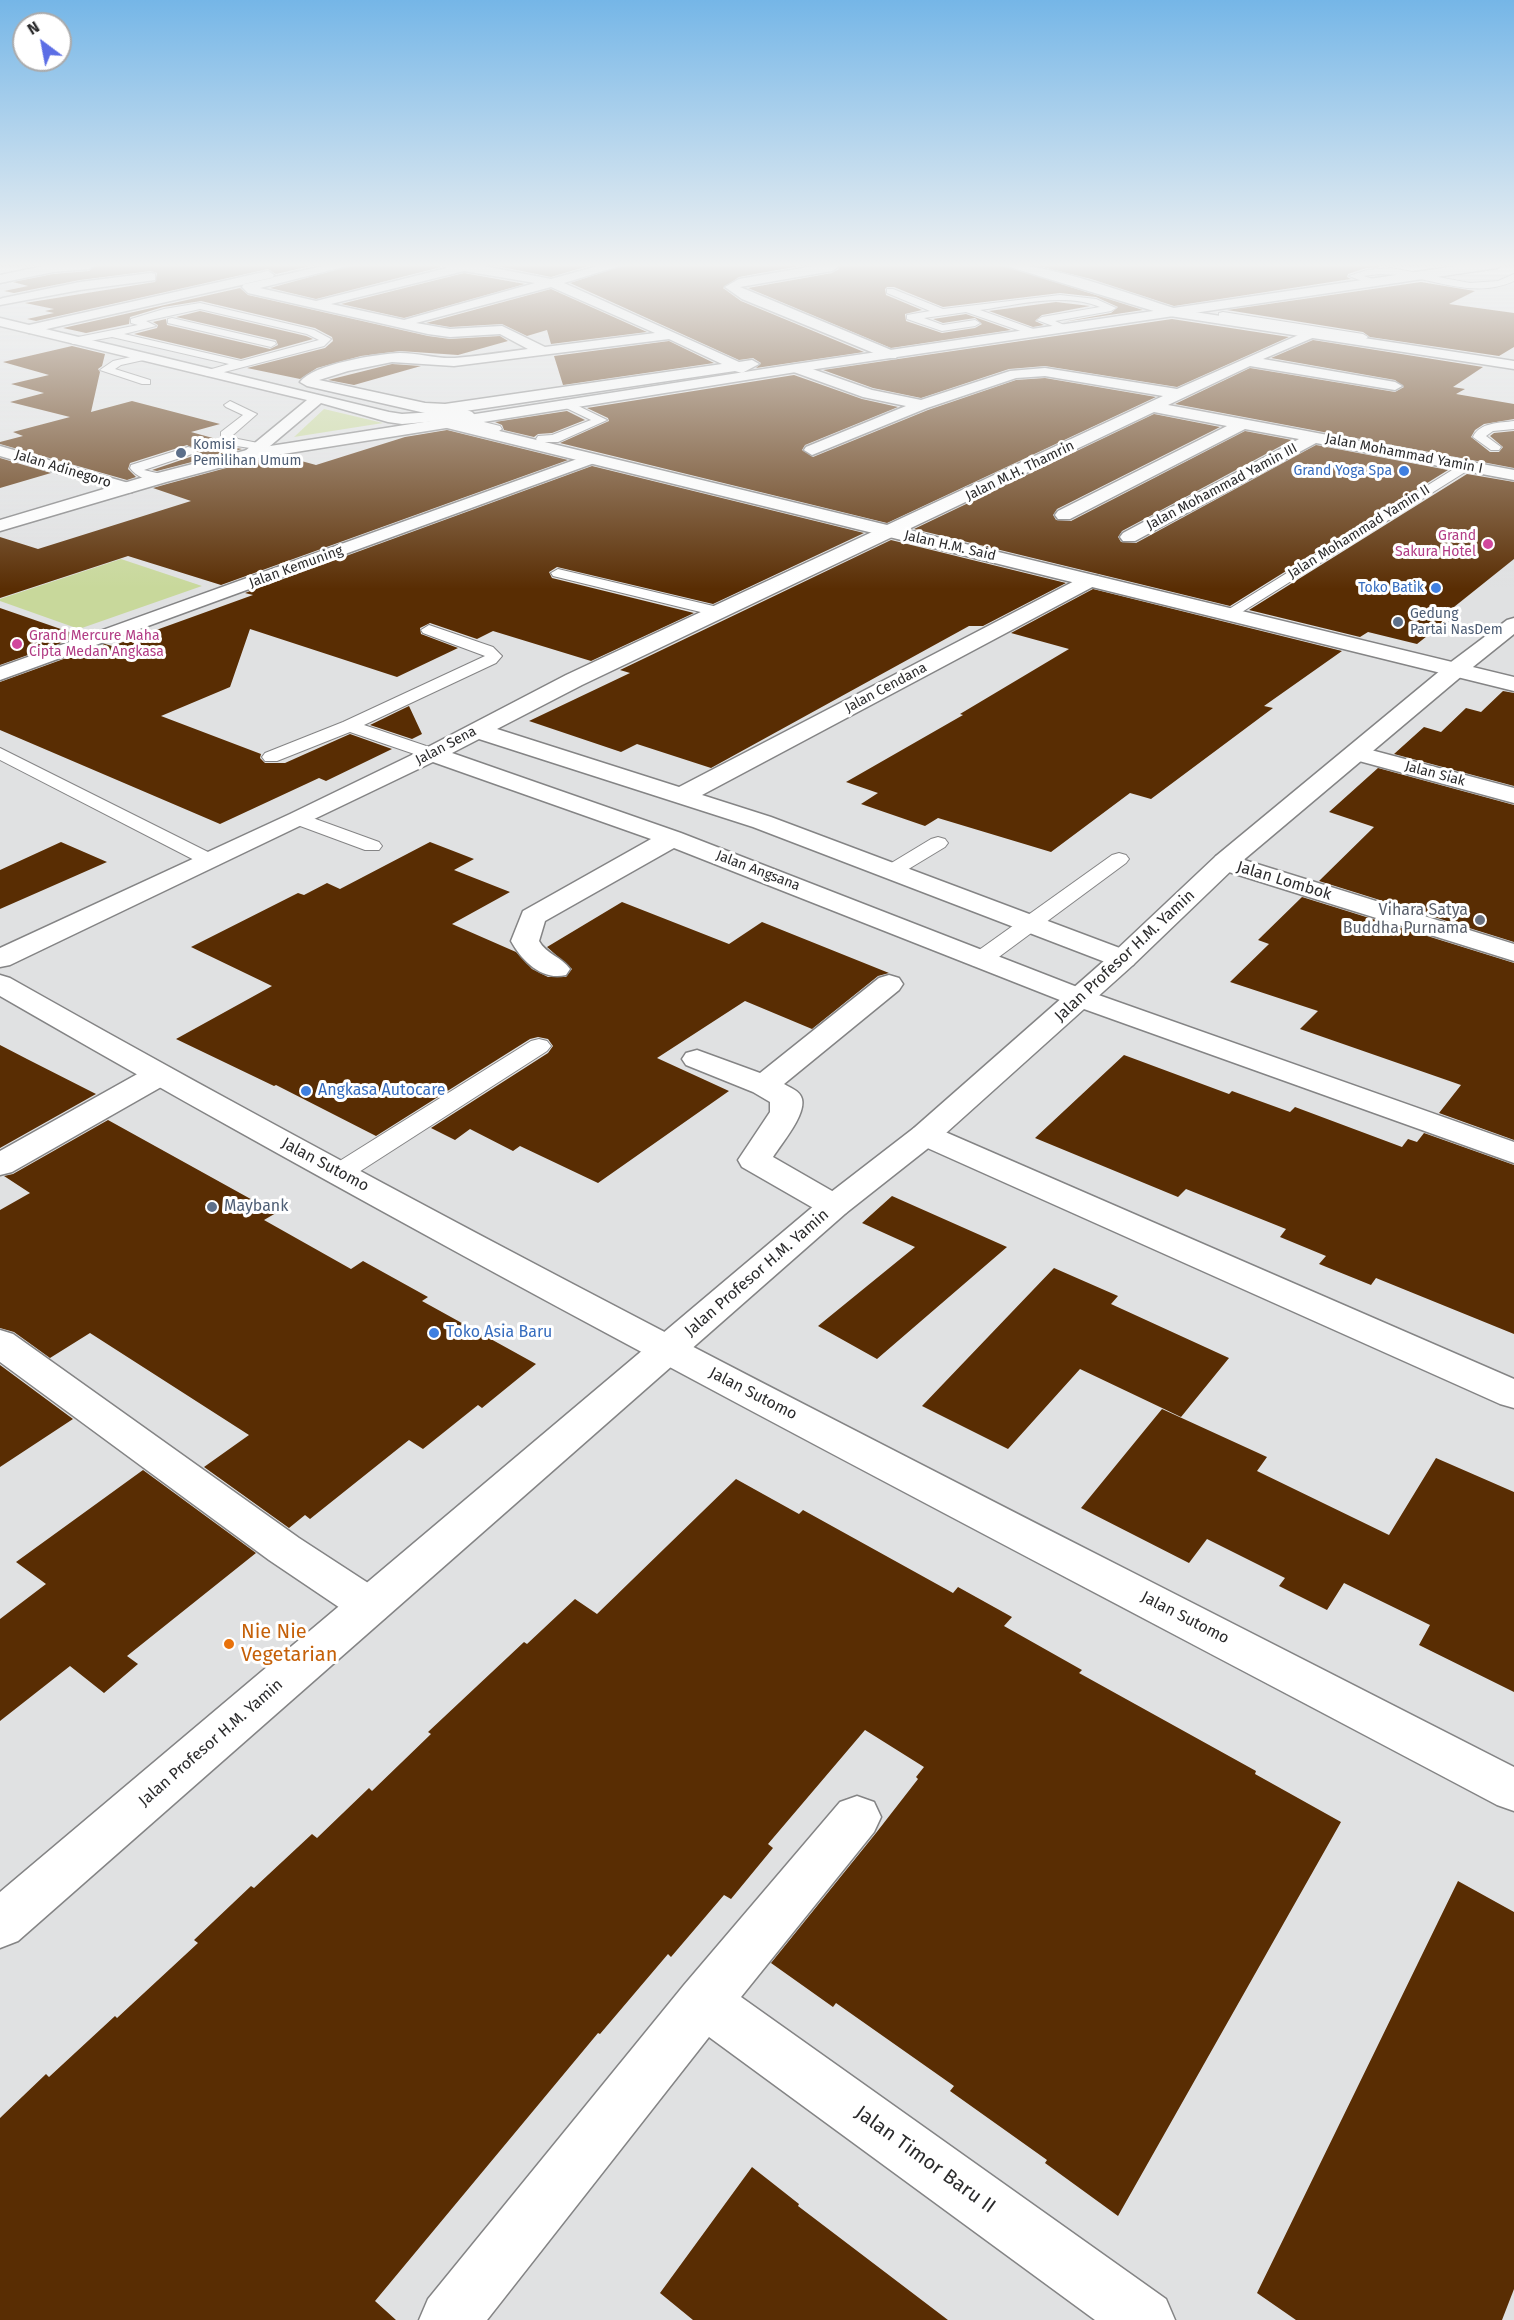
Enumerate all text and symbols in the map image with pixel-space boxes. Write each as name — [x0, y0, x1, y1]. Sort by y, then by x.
north arrow — [12, 12, 72, 72]
text: N — [24, 17, 43, 39]
street label: Jalan Mohammad Yamin I — [1324, 430, 1484, 478]
place label: Komisi Pemilihan Umum — [193, 437, 301, 470]
street label: Jalan M.H. Thamrin — [963, 437, 1077, 505]
street label: Jalan Mohammad Yamin III — [1144, 440, 1300, 534]
street label: Jalan Adinegoro — [13, 446, 113, 492]
marker: Komisi Pemilihan Umum — [174, 446, 188, 460]
place label: Grand Yoga Spa — [1294, 463, 1392, 479]
marker: Grand Yoga Spa — [1397, 464, 1411, 478]
street label: Jalan Mohammad Yamin II — [1285, 481, 1433, 583]
street label: Jalan H.M. Said — [902, 527, 998, 565]
place label: Grand Sakura Hotel — [1395, 528, 1476, 560]
marker: Grand Sakura Hotel — [1481, 537, 1495, 551]
street label: Jalan Kemuning — [247, 542, 345, 592]
place label: Toko Batik — [1358, 580, 1424, 596]
marker: Toko Batik — [1429, 581, 1443, 595]
place label: Gedung Partai NasDem — [1410, 606, 1503, 638]
marker: Gedung Partai NasDem — [1391, 615, 1405, 629]
place label: Grand Mercure Maha Cipta Medan Angkasa — [29, 628, 164, 660]
marker: Grand Mercure Maha Cipta Medan Angkasa — [10, 637, 24, 651]
street label: Jalan Cendana — [842, 659, 930, 717]
street label: Jalan Sena — [413, 723, 479, 769]
street label: Jalan Siak — [1403, 758, 1467, 790]
street label: Jalan Angsana — [714, 847, 802, 895]
street label: Jalan Lombok — [1234, 857, 1334, 905]
street label: Jalan Profesor H.M. Yamin — [1051, 886, 1199, 1026]
place label: Vihara Satya Buddha Purnama — [1343, 901, 1468, 939]
marker: Vihara Satya Buddha Purnama — [1473, 913, 1487, 927]
place label: Angkasa Autocare — [318, 1081, 446, 1101]
marker: Angkasa Autocare — [299, 1084, 313, 1098]
street label: Jalan Sutomo — [278, 1134, 372, 1196]
place label: Maybank — [224, 1197, 288, 1217]
marker: Maybank — [205, 1200, 219, 1214]
street label: Jalan Profesor H.M. Yamin — [681, 1205, 833, 1341]
place label: Toko Asia Baru — [446, 1323, 552, 1343]
marker: Toko Asia Baru — [427, 1326, 441, 1340]
street label: Jalan Sutomo — [706, 1364, 800, 1424]
street label: Jalan Sutomo — [1138, 1588, 1232, 1648]
place label: Nie Nie Vegetarian — [241, 1620, 337, 1667]
marker: Nie Nie Vegetarian — [222, 1637, 236, 1651]
street label: Jalan Profesor H.M. Yamin — [135, 1675, 287, 1811]
street label: Jalan Timor Baru II — [850, 2101, 1000, 2219]

